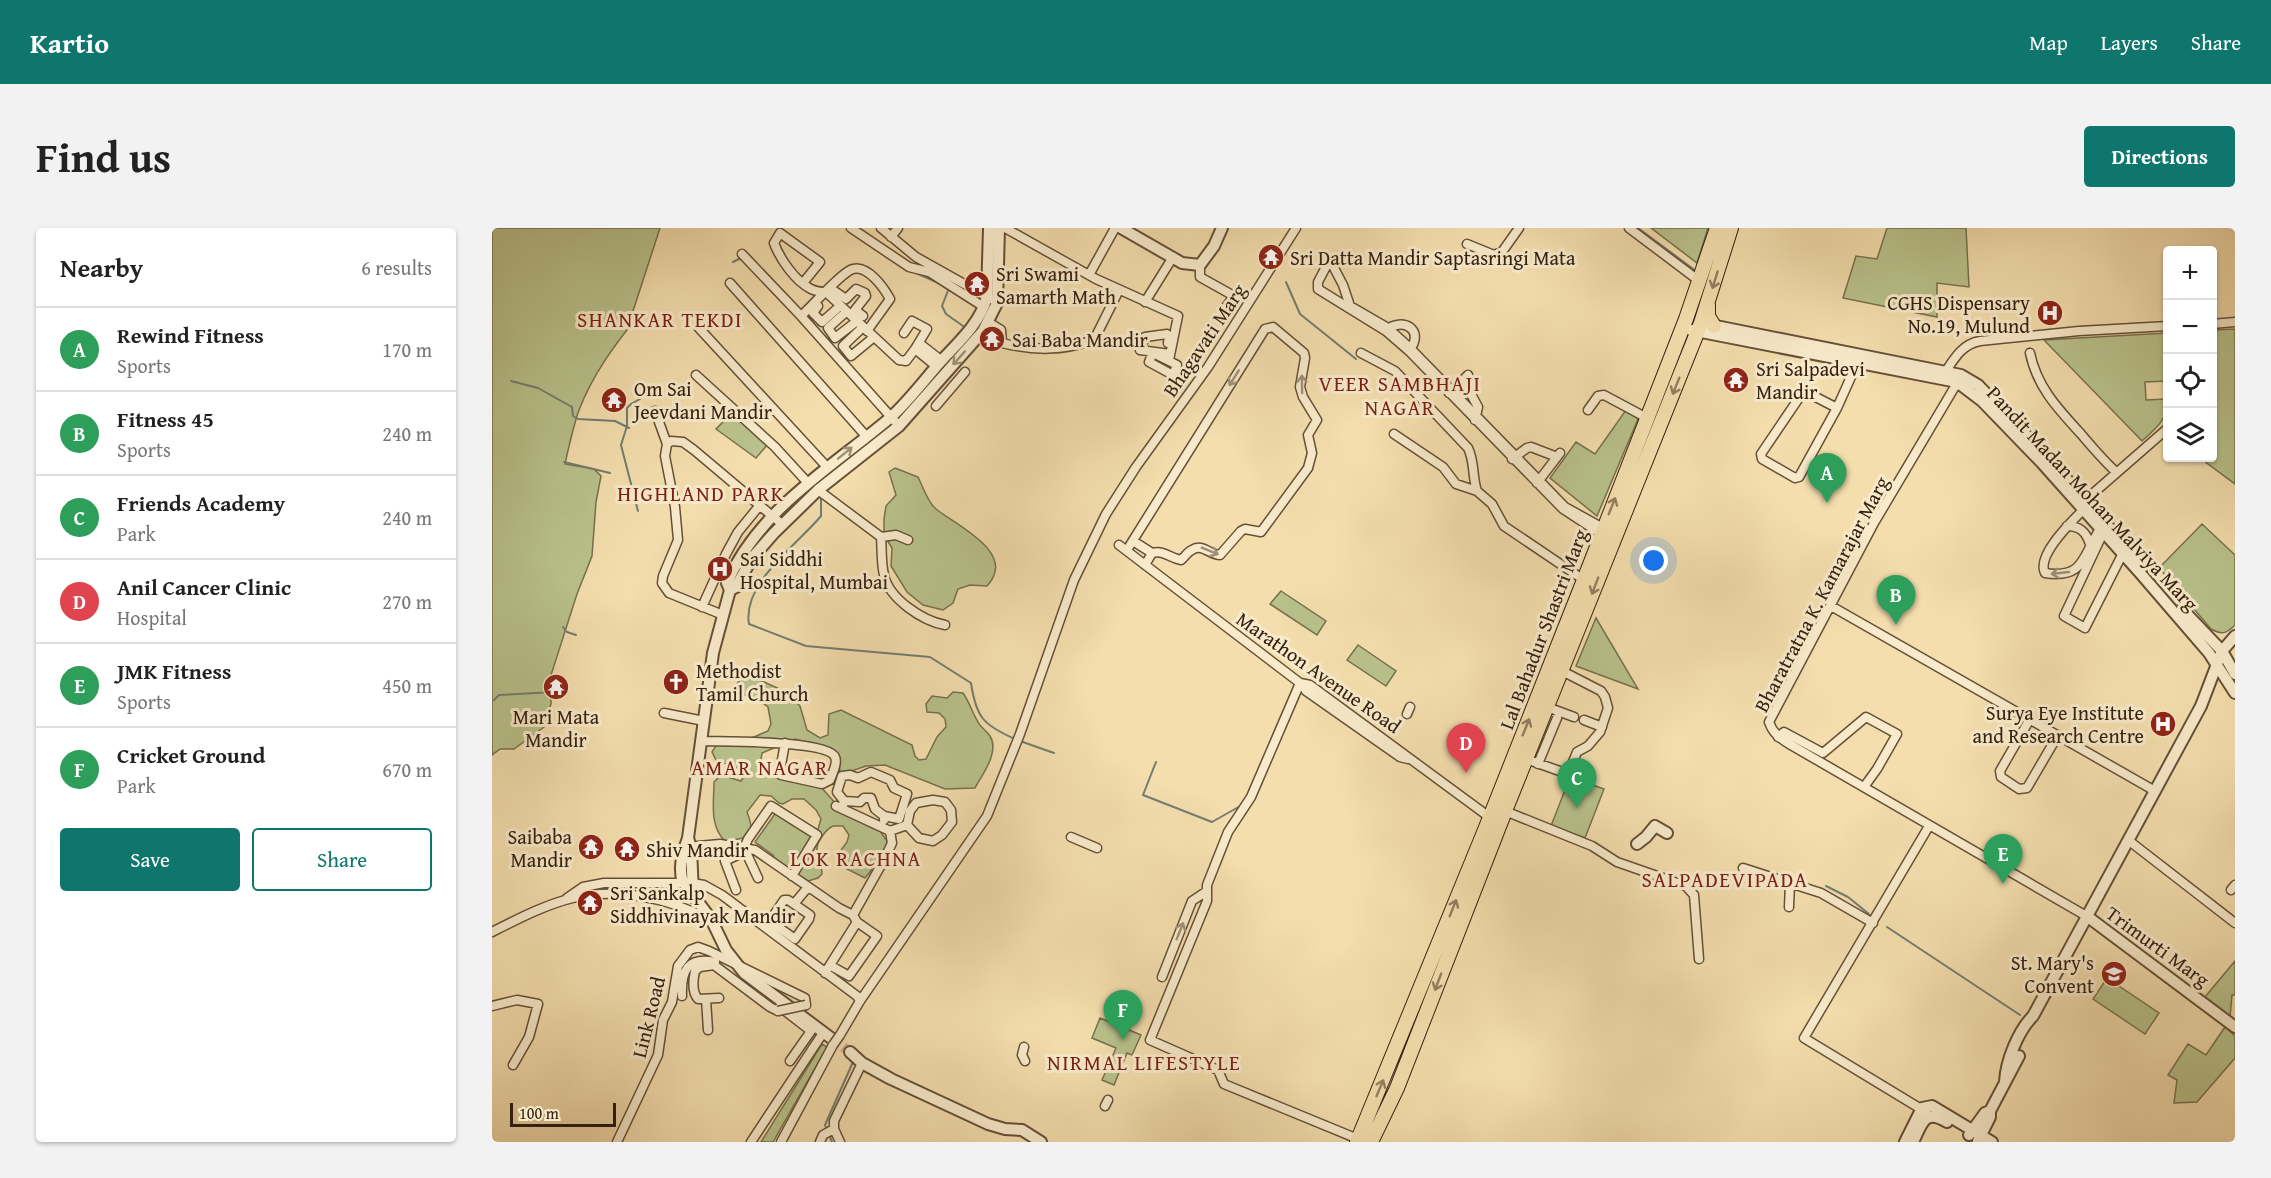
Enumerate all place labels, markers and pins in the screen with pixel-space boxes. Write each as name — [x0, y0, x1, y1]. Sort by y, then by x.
temple icon: Sri Datta Mandir Saptasringi Mata — [1256, 242, 1286, 272]
place label: Sri Datta Mandir Saptasringi Mata — [1290, 243, 1576, 272]
place label: Sri Swami Samarth Math — [996, 259, 1116, 311]
temple icon: Sri Swami Samarth Math — [962, 269, 992, 299]
place label: CGHS Dispensary No.19, Mulund — [1887, 288, 2030, 340]
hospital icon: CGHS Dispensary No.19, Mulund — [2035, 298, 2065, 328]
temple icon: Sai Baba Mandir — [977, 324, 1007, 354]
place label: Sai Baba Mandir — [1012, 325, 1148, 354]
place label: Sri Salpadevi Mandir — [1756, 354, 1865, 406]
temple icon: Sri Salpadevi Mandir — [1721, 365, 1751, 395]
place label: Om Sai Jeevdani Mandir — [631, 374, 772, 426]
temple icon: Om Sai Jeevdani Mandir — [599, 385, 629, 415]
pin: A — [1808, 454, 1846, 503]
place label: Sai Siddhi Hospital, Mumbai — [740, 544, 889, 596]
hospital icon: Sai Siddhi Hospital, Mumbai — [705, 554, 735, 584]
pin: B — [1876, 576, 1916, 625]
place label: Methodist Tamil Church — [696, 656, 809, 708]
church icon: Methodist Tamil Church — [661, 667, 691, 697]
temple icon: Mari Mata Mandir — [541, 672, 571, 702]
place label: Surya Eye Institute and Research Centre — [1973, 698, 2144, 750]
place label: Mari Mata Mandir — [513, 702, 600, 754]
hospital icon: Surya Eye Institute and Research Centre — [2148, 709, 2178, 739]
pin: D — [1446, 724, 1486, 773]
pin: C — [1558, 758, 1596, 808]
place label: Saibaba Mandir — [508, 822, 573, 874]
temple icon: Saibaba Mandir — [576, 832, 606, 862]
temple icon: Shiv Mandir — [612, 834, 642, 864]
pin: E — [1984, 834, 2022, 884]
place label: Shiv Mandir — [646, 835, 749, 864]
place label: Sri Sankalp Siddhivinayak Mandir — [610, 878, 795, 930]
temple icon: Sri Sankalp Siddhivinayak Mandir — [575, 888, 605, 918]
place label: St. Mary's Convent — [2011, 948, 2094, 1000]
school or university icon: St. Mary's Convent — [2099, 959, 2129, 989]
pin: F — [1104, 990, 1142, 1040]

